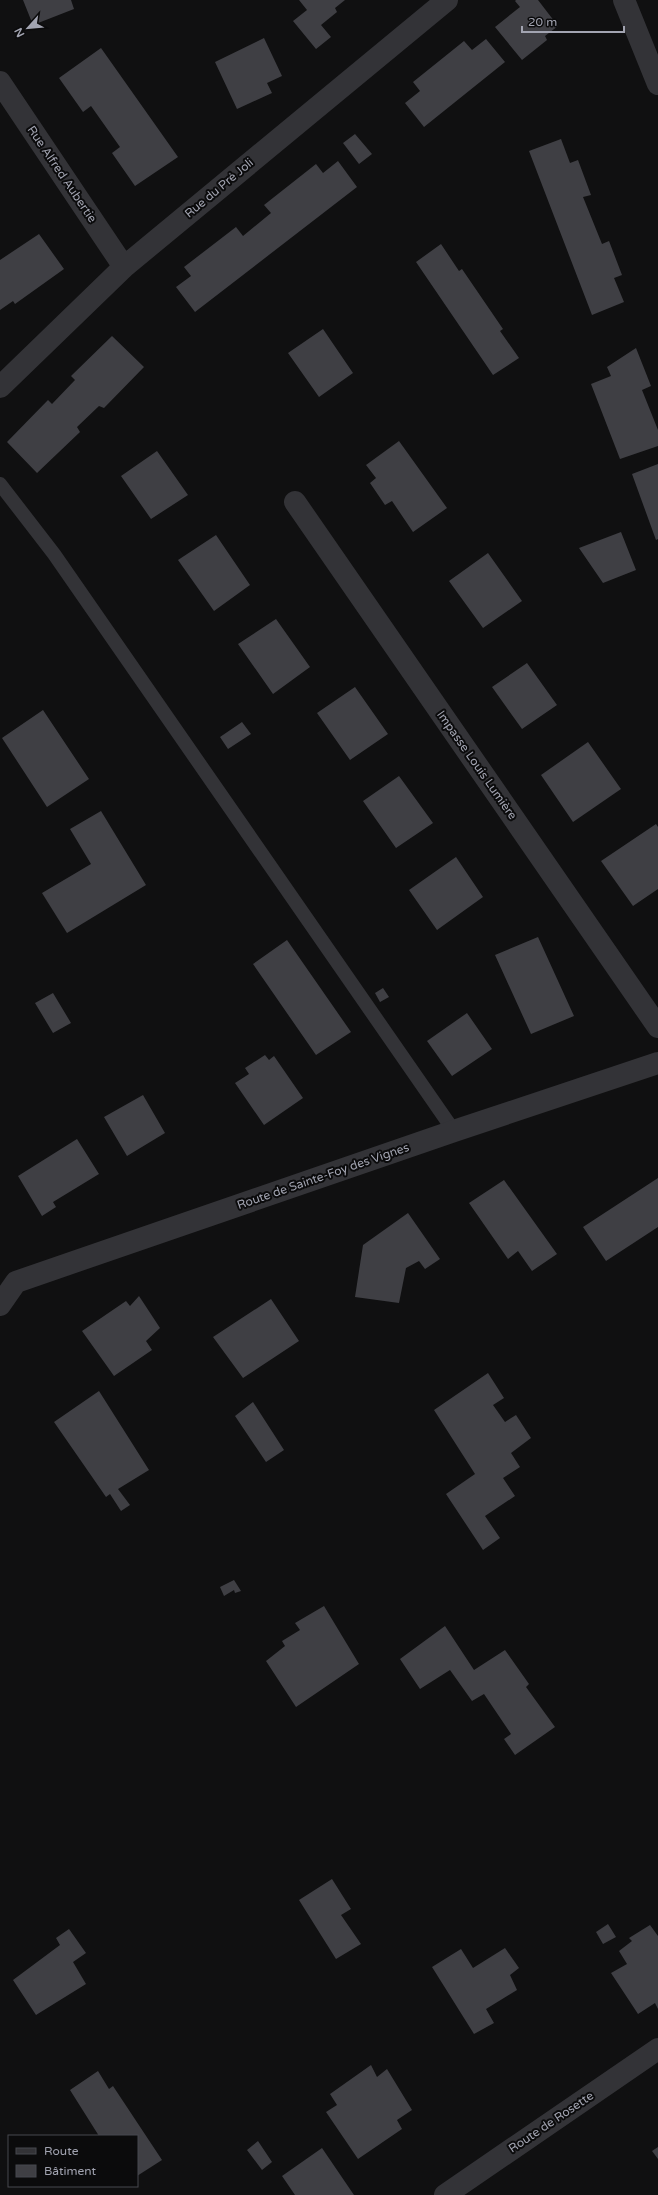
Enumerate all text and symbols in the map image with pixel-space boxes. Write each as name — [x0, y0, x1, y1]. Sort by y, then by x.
north arrow — [8, 8, 48, 48]
scale bar — [522, 8, 624, 34]
text: 20 m — [528, 15, 557, 29]
text: N — [12, 25, 27, 39]
street label: Rue Alfred Aubertie — [24, 123, 100, 225]
street label: Rue du Pré Joli — [182, 155, 256, 221]
street label: Impasse Louis Lumière — [434, 708, 520, 822]
street label: Route de Sainte-Foy des Vignes — [235, 1140, 411, 1212]
street label: Route de Rosette — [506, 2088, 596, 2156]
legend — [8, 2135, 138, 2187]
text: Route — [44, 2144, 79, 2158]
text: Bâtiment — [44, 2164, 96, 2178]

